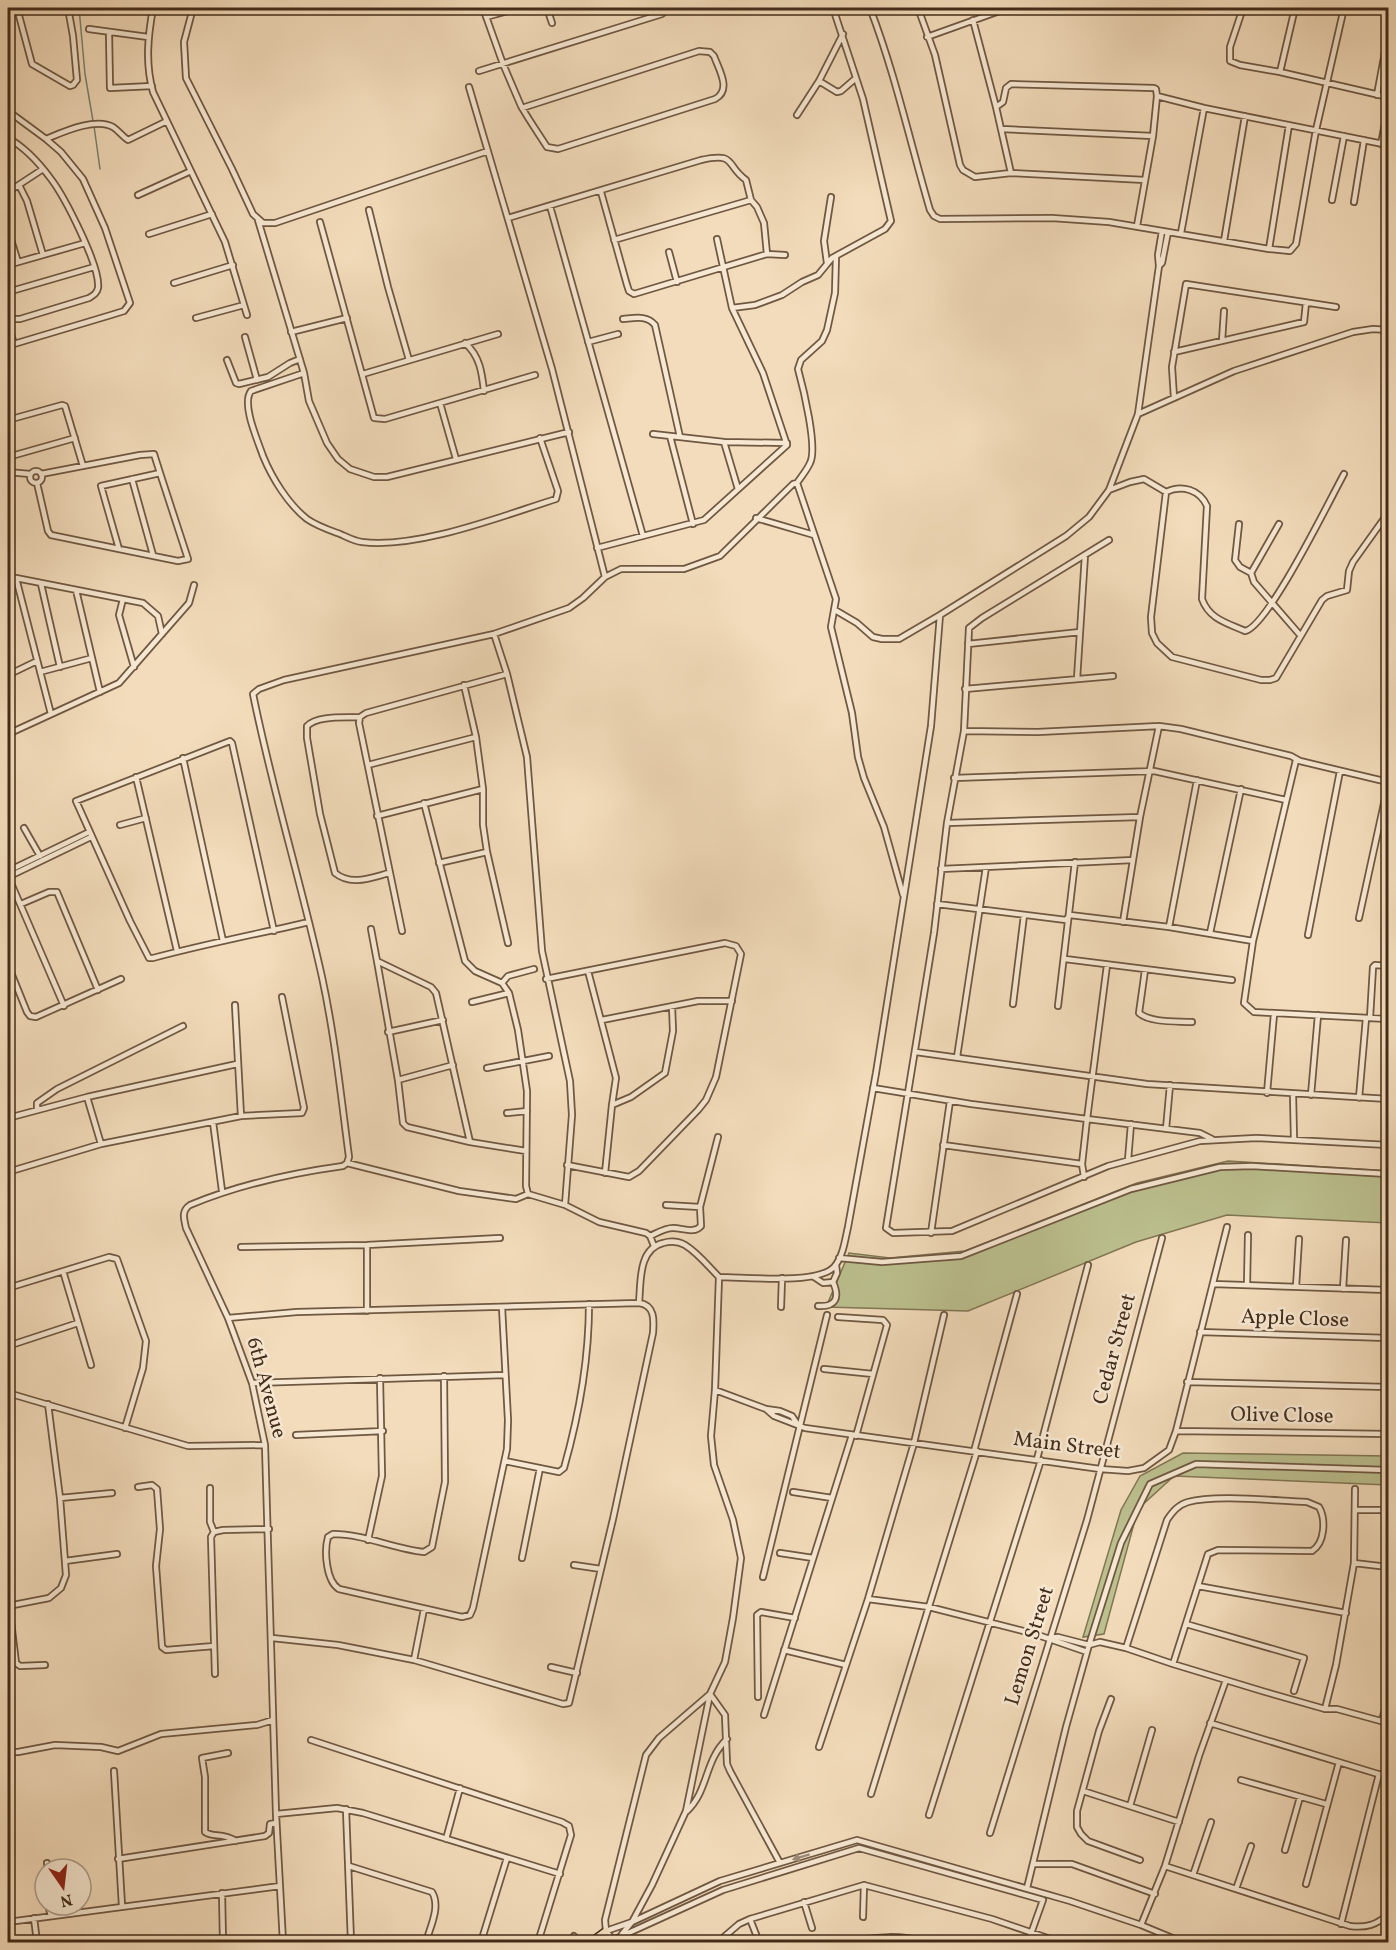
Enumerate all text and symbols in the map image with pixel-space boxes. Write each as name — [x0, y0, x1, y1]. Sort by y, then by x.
street label: Cedar Street — [1086, 1290, 1144, 1408]
street label: Apple Close — [1240, 1303, 1350, 1335]
street label: 6th Avenue — [239, 1334, 293, 1442]
street label: Olive Close — [1230, 1401, 1334, 1431]
street label: Main Street — [1012, 1425, 1122, 1467]
street label: Lemon Street — [998, 1583, 1062, 1709]
one-way arrow — [792, 1853, 810, 1862]
north arrow — [33, 1857, 93, 1917]
text: N — [57, 1888, 74, 1912]

